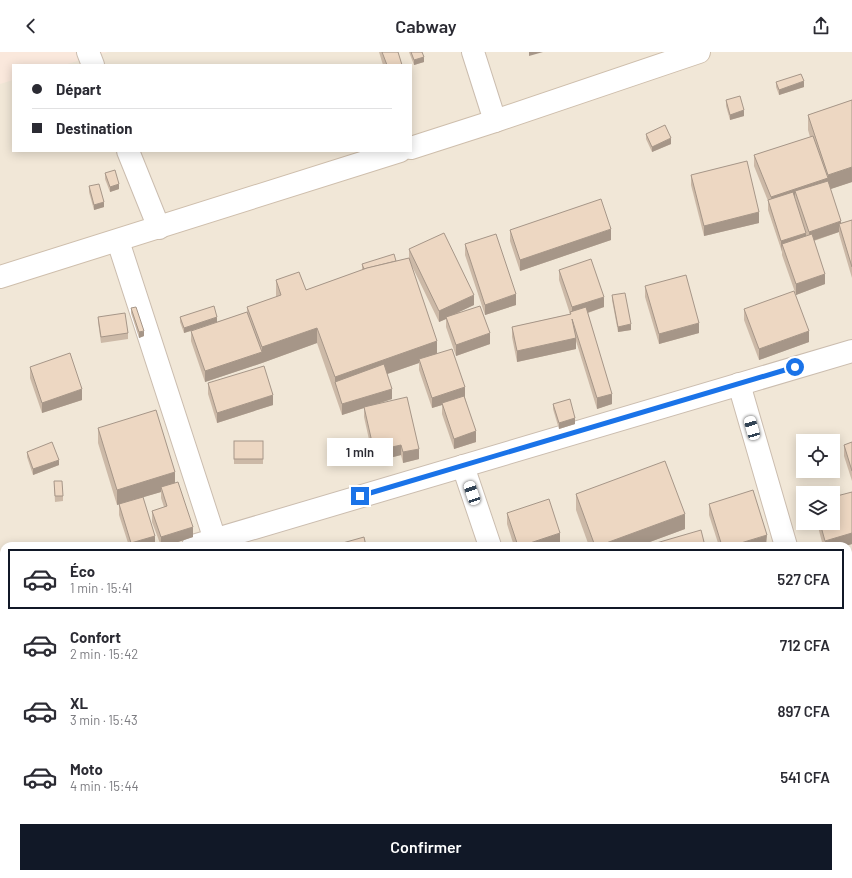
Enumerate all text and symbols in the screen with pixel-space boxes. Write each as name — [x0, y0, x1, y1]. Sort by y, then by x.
icon: back — [20, 15, 42, 37]
text: Cabway — [395, 15, 457, 37]
icon: share — [810, 15, 832, 37]
text: Départ — [56, 80, 101, 98]
text: Destination — [56, 119, 132, 137]
route start — [786, 358, 804, 376]
car — [743, 415, 761, 441]
map controls — [796, 434, 840, 530]
button: locate — [796, 434, 840, 478]
callout: 1 min — [327, 438, 393, 466]
text: 1 min — [346, 444, 374, 460]
car — [462, 480, 482, 506]
button: layers — [796, 486, 840, 530]
route end — [351, 487, 369, 505]
icon: car — [22, 561, 58, 597]
text: Éco — [70, 562, 95, 580]
text: 527 CFA — [777, 570, 830, 588]
text: 1 min · 15:41 — [70, 580, 132, 596]
icon: car — [22, 627, 58, 663]
text: Confort — [70, 628, 121, 646]
text: 712 CFA — [780, 636, 830, 654]
text: 2 min · 15:42 — [70, 646, 138, 662]
icon: car — [22, 693, 58, 729]
text: XL — [70, 694, 88, 712]
text: 897 CFA — [778, 702, 830, 720]
text: 3 min · 15:43 — [70, 712, 138, 728]
icon: car — [22, 759, 58, 795]
text: Moto — [70, 760, 103, 778]
text: 541 CFA — [780, 768, 830, 786]
text: 4 min · 15:44 — [70, 778, 139, 794]
button: Confirmer — [20, 824, 832, 870]

